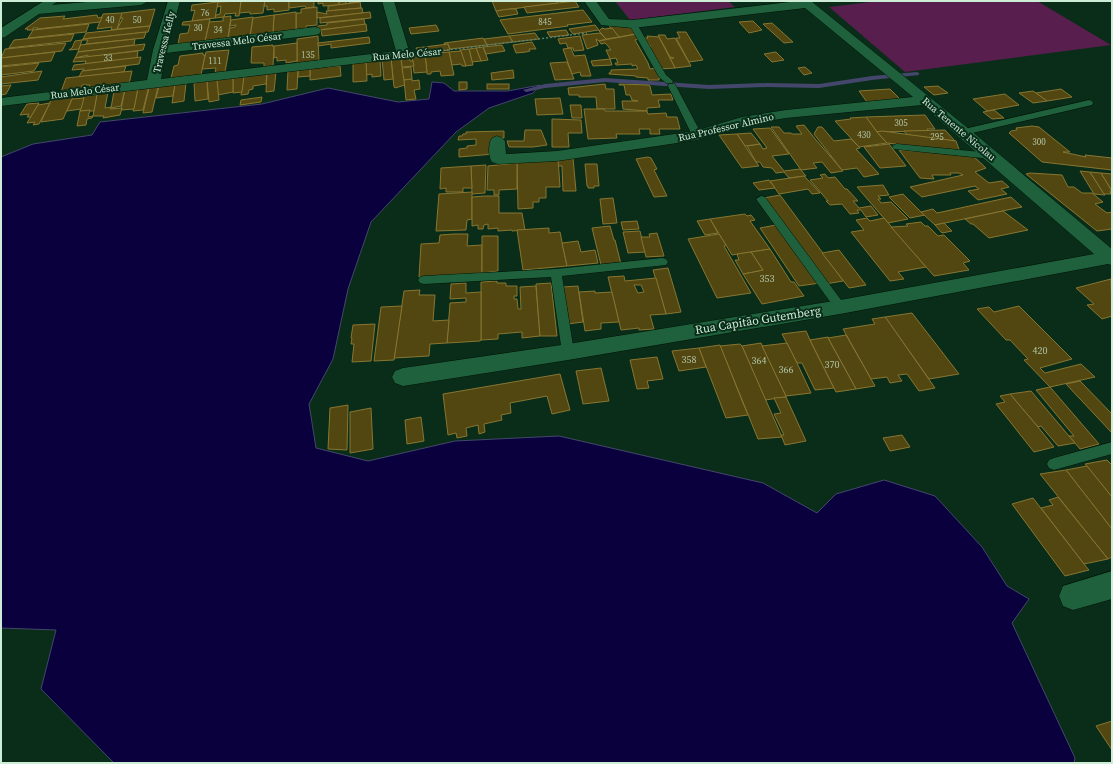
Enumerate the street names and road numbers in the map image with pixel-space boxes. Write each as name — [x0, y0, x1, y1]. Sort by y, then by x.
street label: Travessa Kelly — [150, 9, 178, 74]
street label: Travessa Melo César — [191, 29, 283, 53]
street label: Rua Melo César — [372, 44, 443, 63]
street label: Rua Melo César — [50, 80, 121, 102]
street label: Rua Tenente Nicolau — [920, 94, 999, 164]
street label: Rua Professor Almino — [677, 110, 775, 144]
street label: Rua Capitão Gutemberg — [694, 302, 822, 338]

